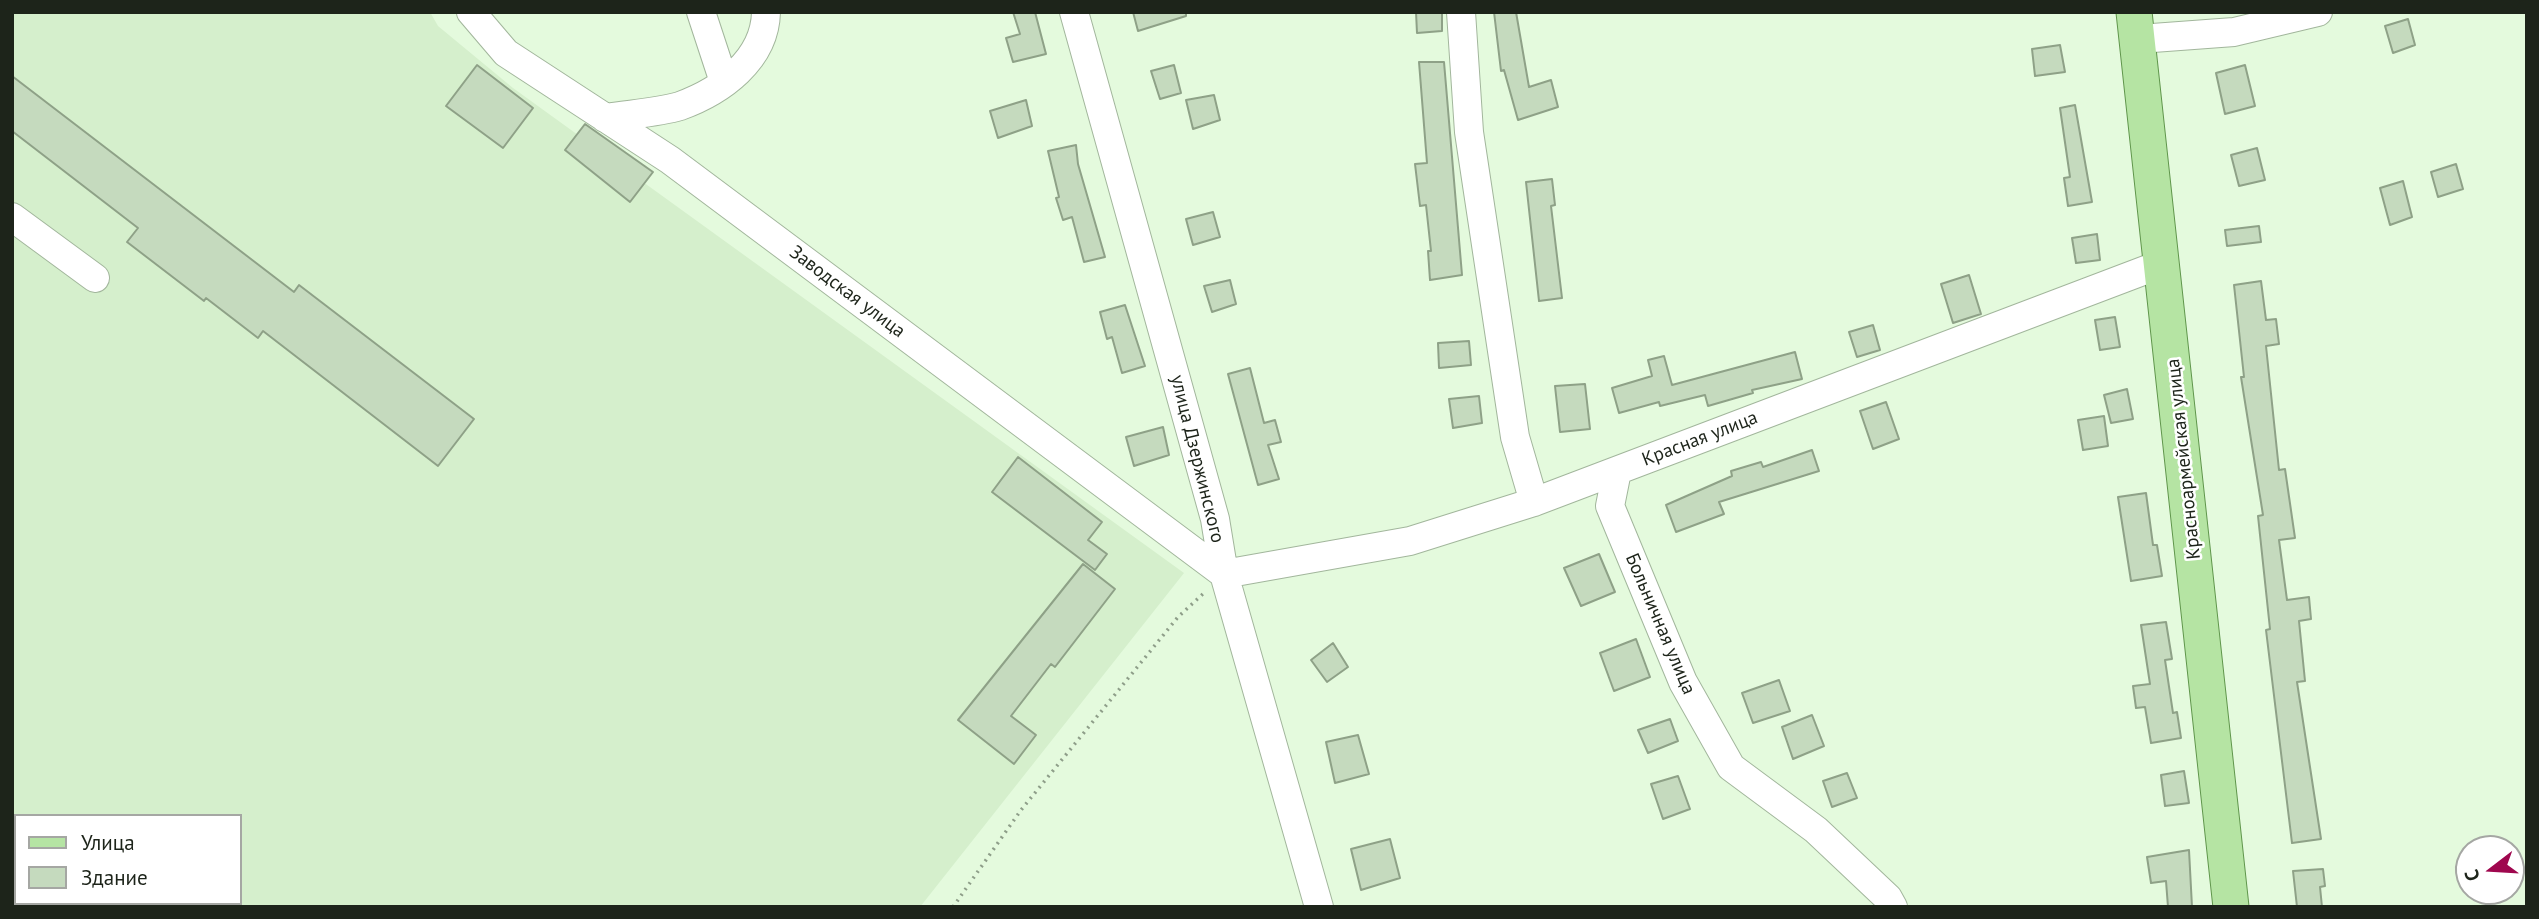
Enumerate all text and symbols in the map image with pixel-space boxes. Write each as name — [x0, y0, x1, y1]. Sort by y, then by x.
street label: Заводская улица — [785, 241, 909, 343]
street label: Красноармейская улица — [2162, 357, 2206, 561]
street label: улица Дзержинского — [1165, 373, 1229, 545]
street label: Красная улица — [1639, 406, 1761, 472]
street label: Больничная улица — [1620, 550, 1700, 698]
legend — [14, 814, 242, 905]
text: Улица — [81, 829, 135, 856]
north arrow — [2455, 835, 2525, 905]
text: Здание — [81, 864, 148, 891]
text: С — [2459, 867, 2485, 884]

